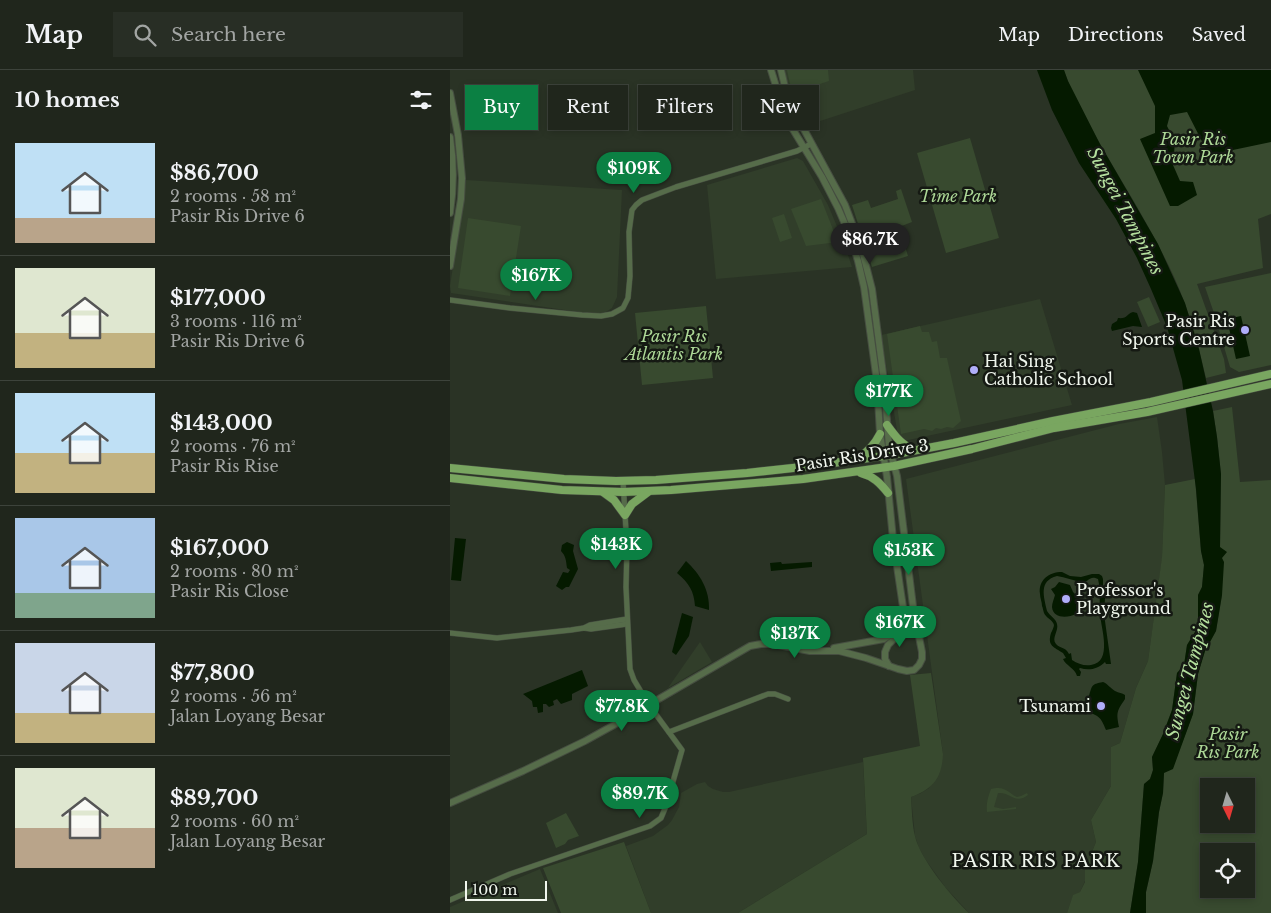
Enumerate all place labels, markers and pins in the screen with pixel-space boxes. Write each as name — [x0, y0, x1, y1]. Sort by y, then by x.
pin: $109K — [599, 152, 669, 194]
pin: $86.7K — [829, 222, 911, 265]
pin: $167K — [501, 258, 571, 301]
place label: Pasir Ris Sports Centre — [1122, 311, 1235, 349]
marker: Pasir Ris Sports Centre — [1239, 324, 1251, 336]
place label: Hai Sing Catholic School — [984, 351, 1113, 389]
marker: Hai Sing Catholic School — [968, 364, 980, 376]
pin: $177K — [854, 374, 924, 417]
pin: $143K — [581, 528, 651, 570]
pin: $153K — [874, 534, 944, 576]
place label: Professor's Playground — [1076, 580, 1171, 618]
marker: Professor's Playground — [1060, 593, 1072, 605]
pin: $167K — [865, 606, 935, 648]
pin: $137K — [760, 616, 830, 659]
pin: $77.8K — [581, 690, 663, 732]
place label: Tsunami — [1019, 696, 1092, 716]
marker: Tsunami — [1095, 700, 1107, 712]
pin: $89.7K — [599, 776, 681, 819]

